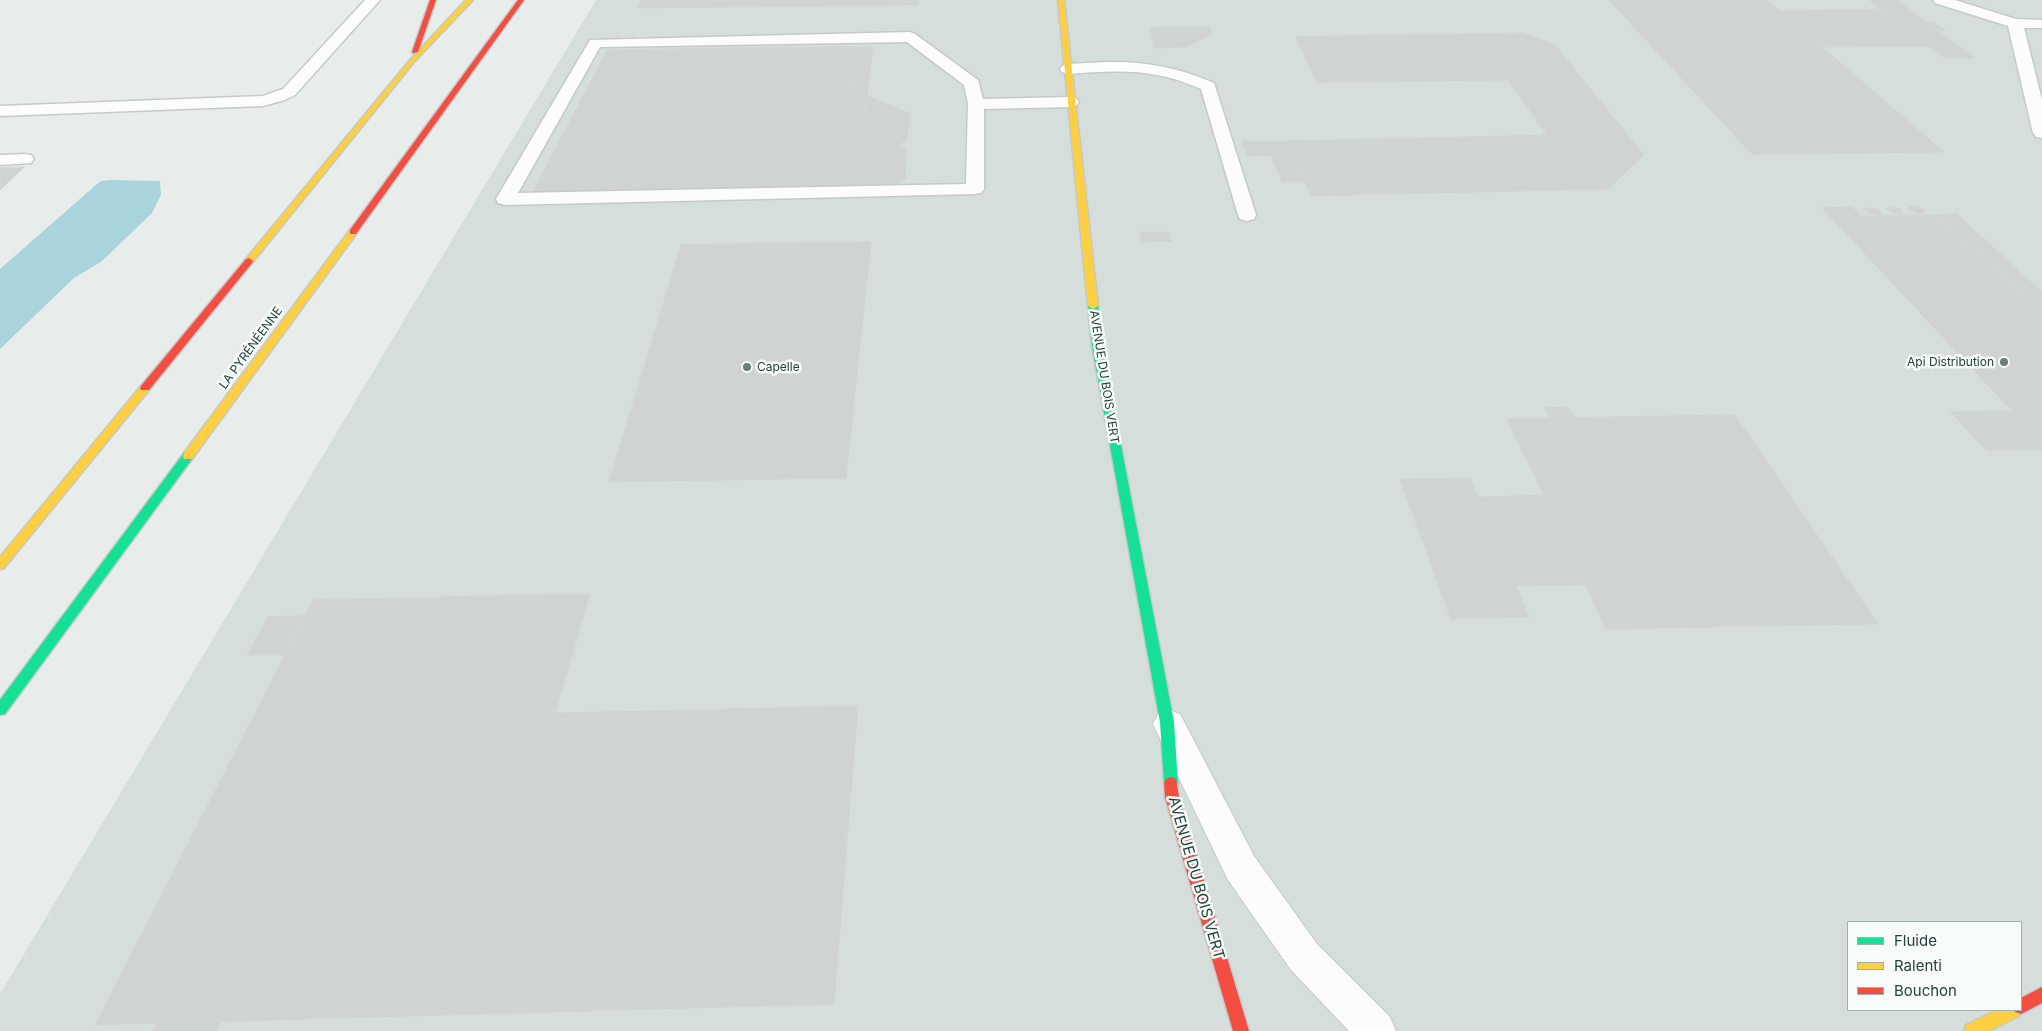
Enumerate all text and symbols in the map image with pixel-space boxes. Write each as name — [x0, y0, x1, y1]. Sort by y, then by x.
street label: LA PYRÉNÉENNE — [216, 304, 286, 392]
street label: AVENUE DU BOIS VERT — [1086, 309, 1122, 445]
place label: Api Distribution — [1907, 355, 1994, 369]
marker: Api Distribution — [1998, 356, 2010, 368]
place label: Capelle — [757, 360, 800, 374]
marker: Capelle — [741, 361, 753, 373]
street label: AVENUE DU BOIS VERT — [1164, 795, 1228, 961]
legend — [1847, 921, 2022, 1011]
text: Fluide — [1894, 931, 1937, 950]
text: Ralenti — [1894, 956, 1942, 975]
text: Bouchon — [1894, 981, 1957, 1000]

